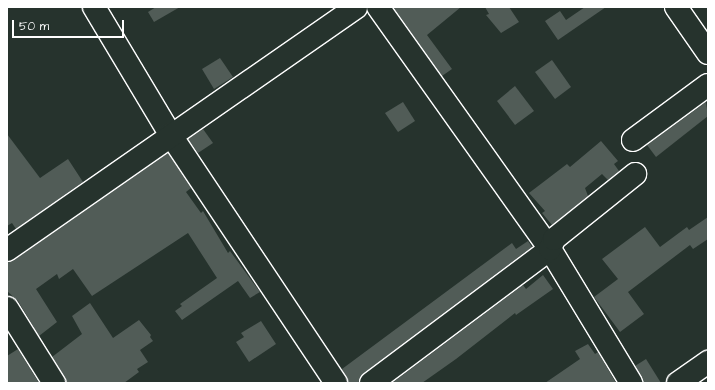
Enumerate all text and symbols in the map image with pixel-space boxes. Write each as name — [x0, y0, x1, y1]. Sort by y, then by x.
scale bar — [14, 12, 126, 38]
text: 50 m — [19, 18, 49, 35]

